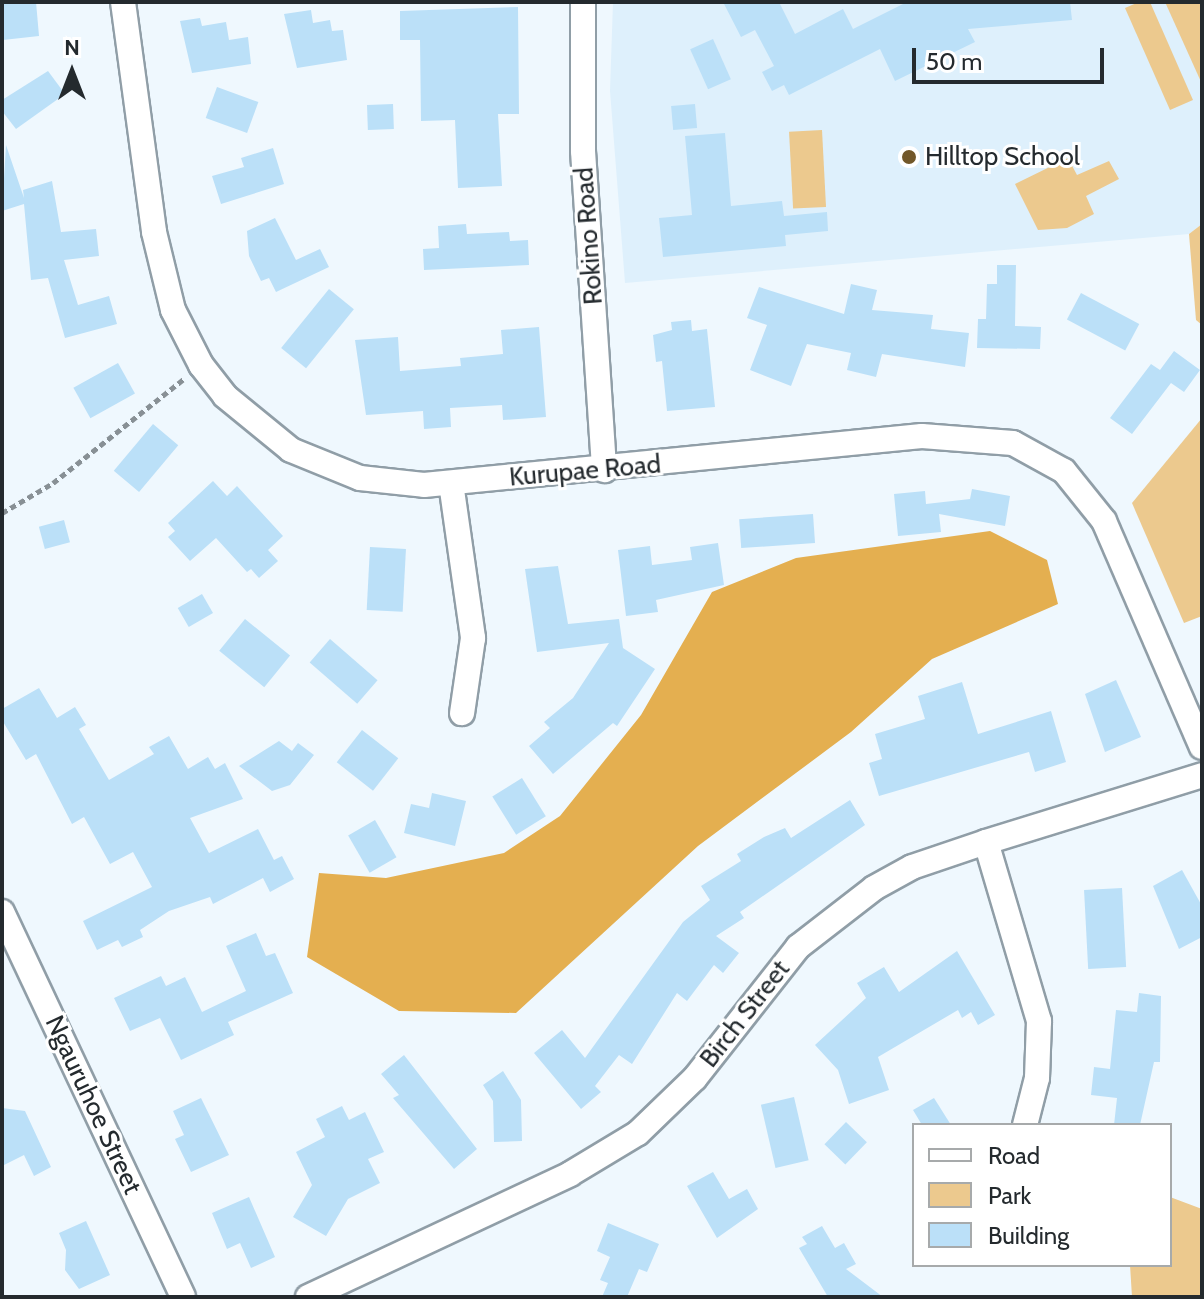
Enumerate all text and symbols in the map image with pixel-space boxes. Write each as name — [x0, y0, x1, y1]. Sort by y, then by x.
north arrow — [32, 32, 112, 112]
scale bar — [916, 32, 1108, 82]
text: N — [64, 34, 80, 61]
text: 50 m — [926, 47, 982, 76]
place label: Hilltop School — [925, 141, 1080, 173]
marker: Hilltop School — [900, 148, 918, 166]
street label: Rokino Road — [569, 166, 609, 306]
street label: Kurupae Road — [508, 449, 662, 493]
street label: Birch Street — [694, 954, 796, 1074]
street label: Ngauruhoe Street — [38, 1011, 148, 1199]
legend — [912, 1123, 1172, 1267]
text: Road — [988, 1141, 1040, 1170]
text: Park — [988, 1181, 1031, 1210]
text: Building — [988, 1221, 1069, 1250]

